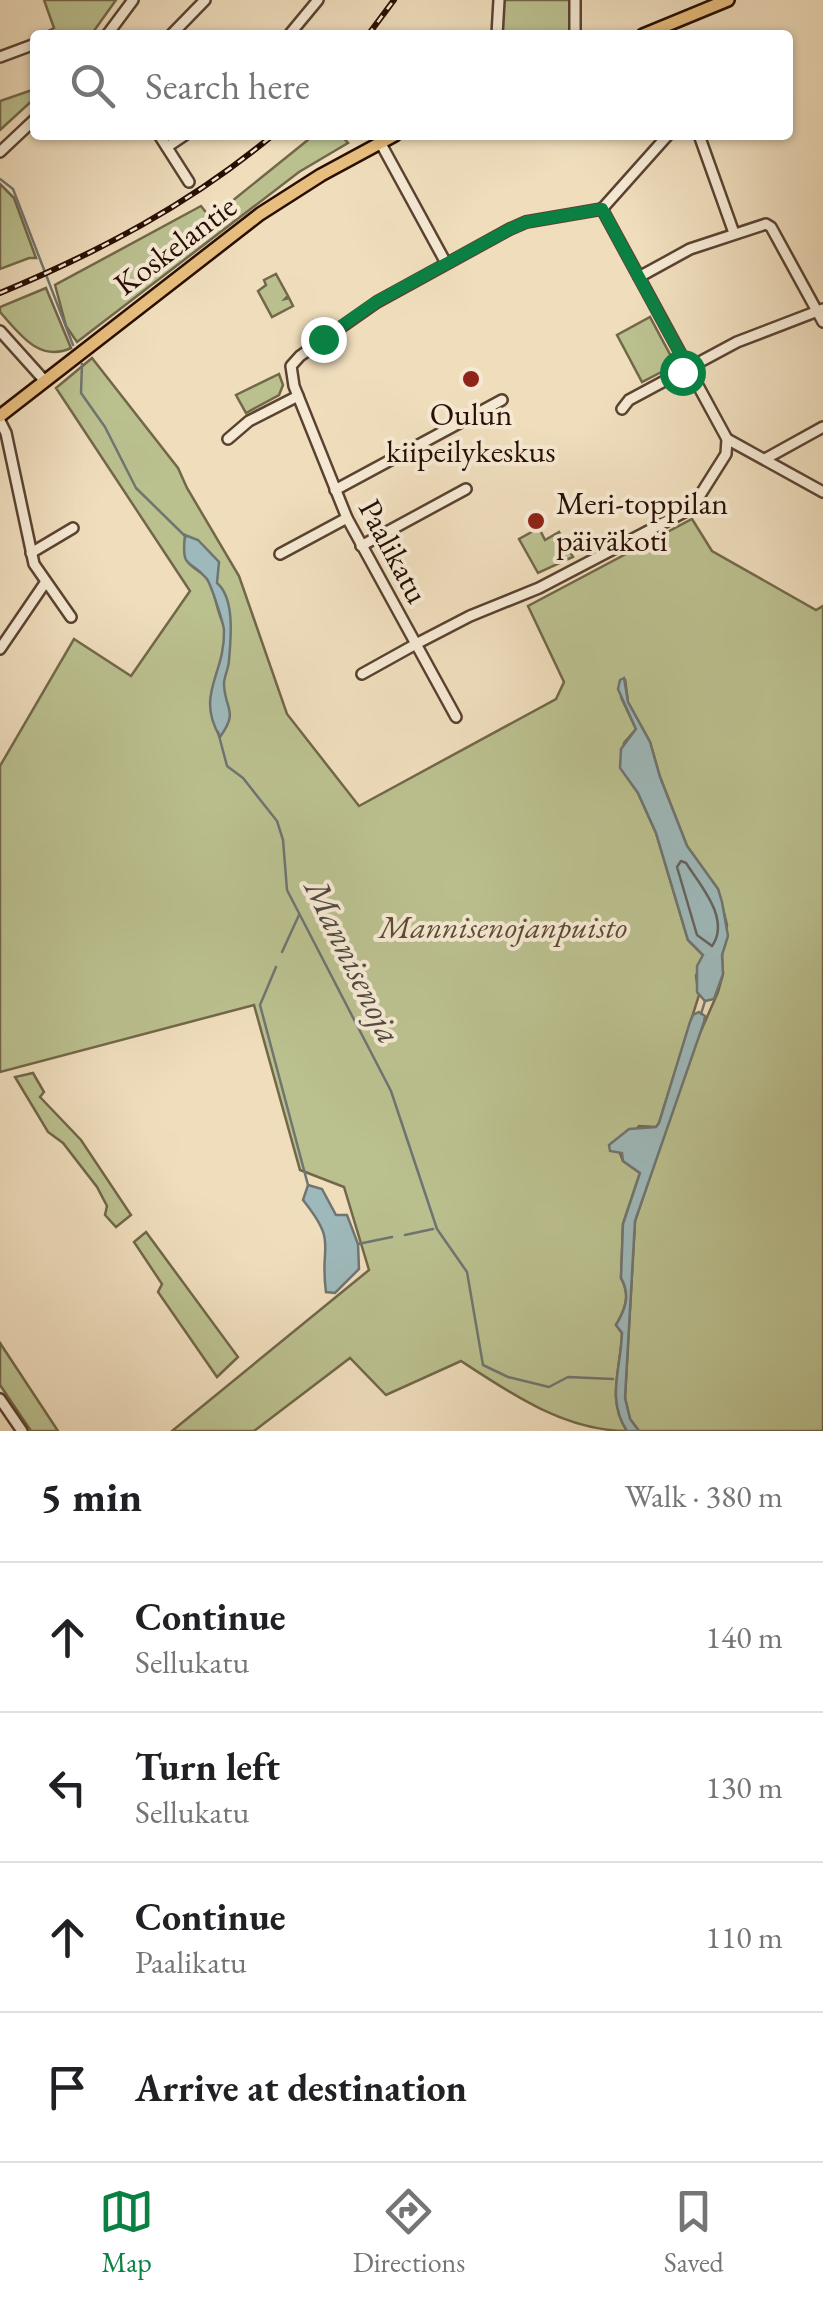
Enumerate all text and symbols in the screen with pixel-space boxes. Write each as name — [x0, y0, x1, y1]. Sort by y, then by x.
search box — [30, 30, 793, 140]
icon: search — [65, 58, 120, 113]
text: Search here — [145, 61, 310, 110]
street label: Koskelantie — [105, 185, 245, 305]
route end — [301, 317, 347, 363]
route start — [660, 350, 706, 396]
marker: Oulun kiipeilykeskus — [460, 368, 482, 390]
place label: Oulun kiipeilykeskus — [386, 393, 556, 472]
place label: Meri-toppilan päiväkoti — [556, 482, 728, 561]
street label: Paalikatu — [349, 492, 439, 610]
marker: Meri-toppilan päiväkoti — [525, 510, 547, 532]
water label: Mannisenoja — [293, 870, 413, 1051]
park label: Mannisenojanpuisto — [377, 906, 627, 948]
text: 5 min — [40, 1469, 142, 1524]
text: Walk · 380 m — [625, 1475, 783, 1517]
text: Continue — [135, 1592, 286, 1641]
icon: ahead — [40, 1610, 95, 1665]
text: 140 m — [706, 1616, 783, 1658]
text: Sellukatu — [135, 1641, 249, 1683]
text: Turn left — [135, 1742, 280, 1791]
icon: left — [40, 1760, 95, 1815]
text: 130 m — [706, 1766, 783, 1808]
text: Sellukatu — [135, 1791, 249, 1833]
text: Continue — [135, 1892, 286, 1941]
icon: ahead — [40, 1910, 95, 1965]
text: 110 m — [706, 1916, 783, 1958]
text: Paalikatu — [135, 1941, 247, 1983]
icon: arrive — [40, 2060, 95, 2115]
text: Arrive at destination — [135, 2063, 467, 2112]
tab: Map — [99, 2184, 154, 2280]
tab: Directions — [353, 2184, 465, 2280]
tab: Saved — [664, 2184, 724, 2280]

